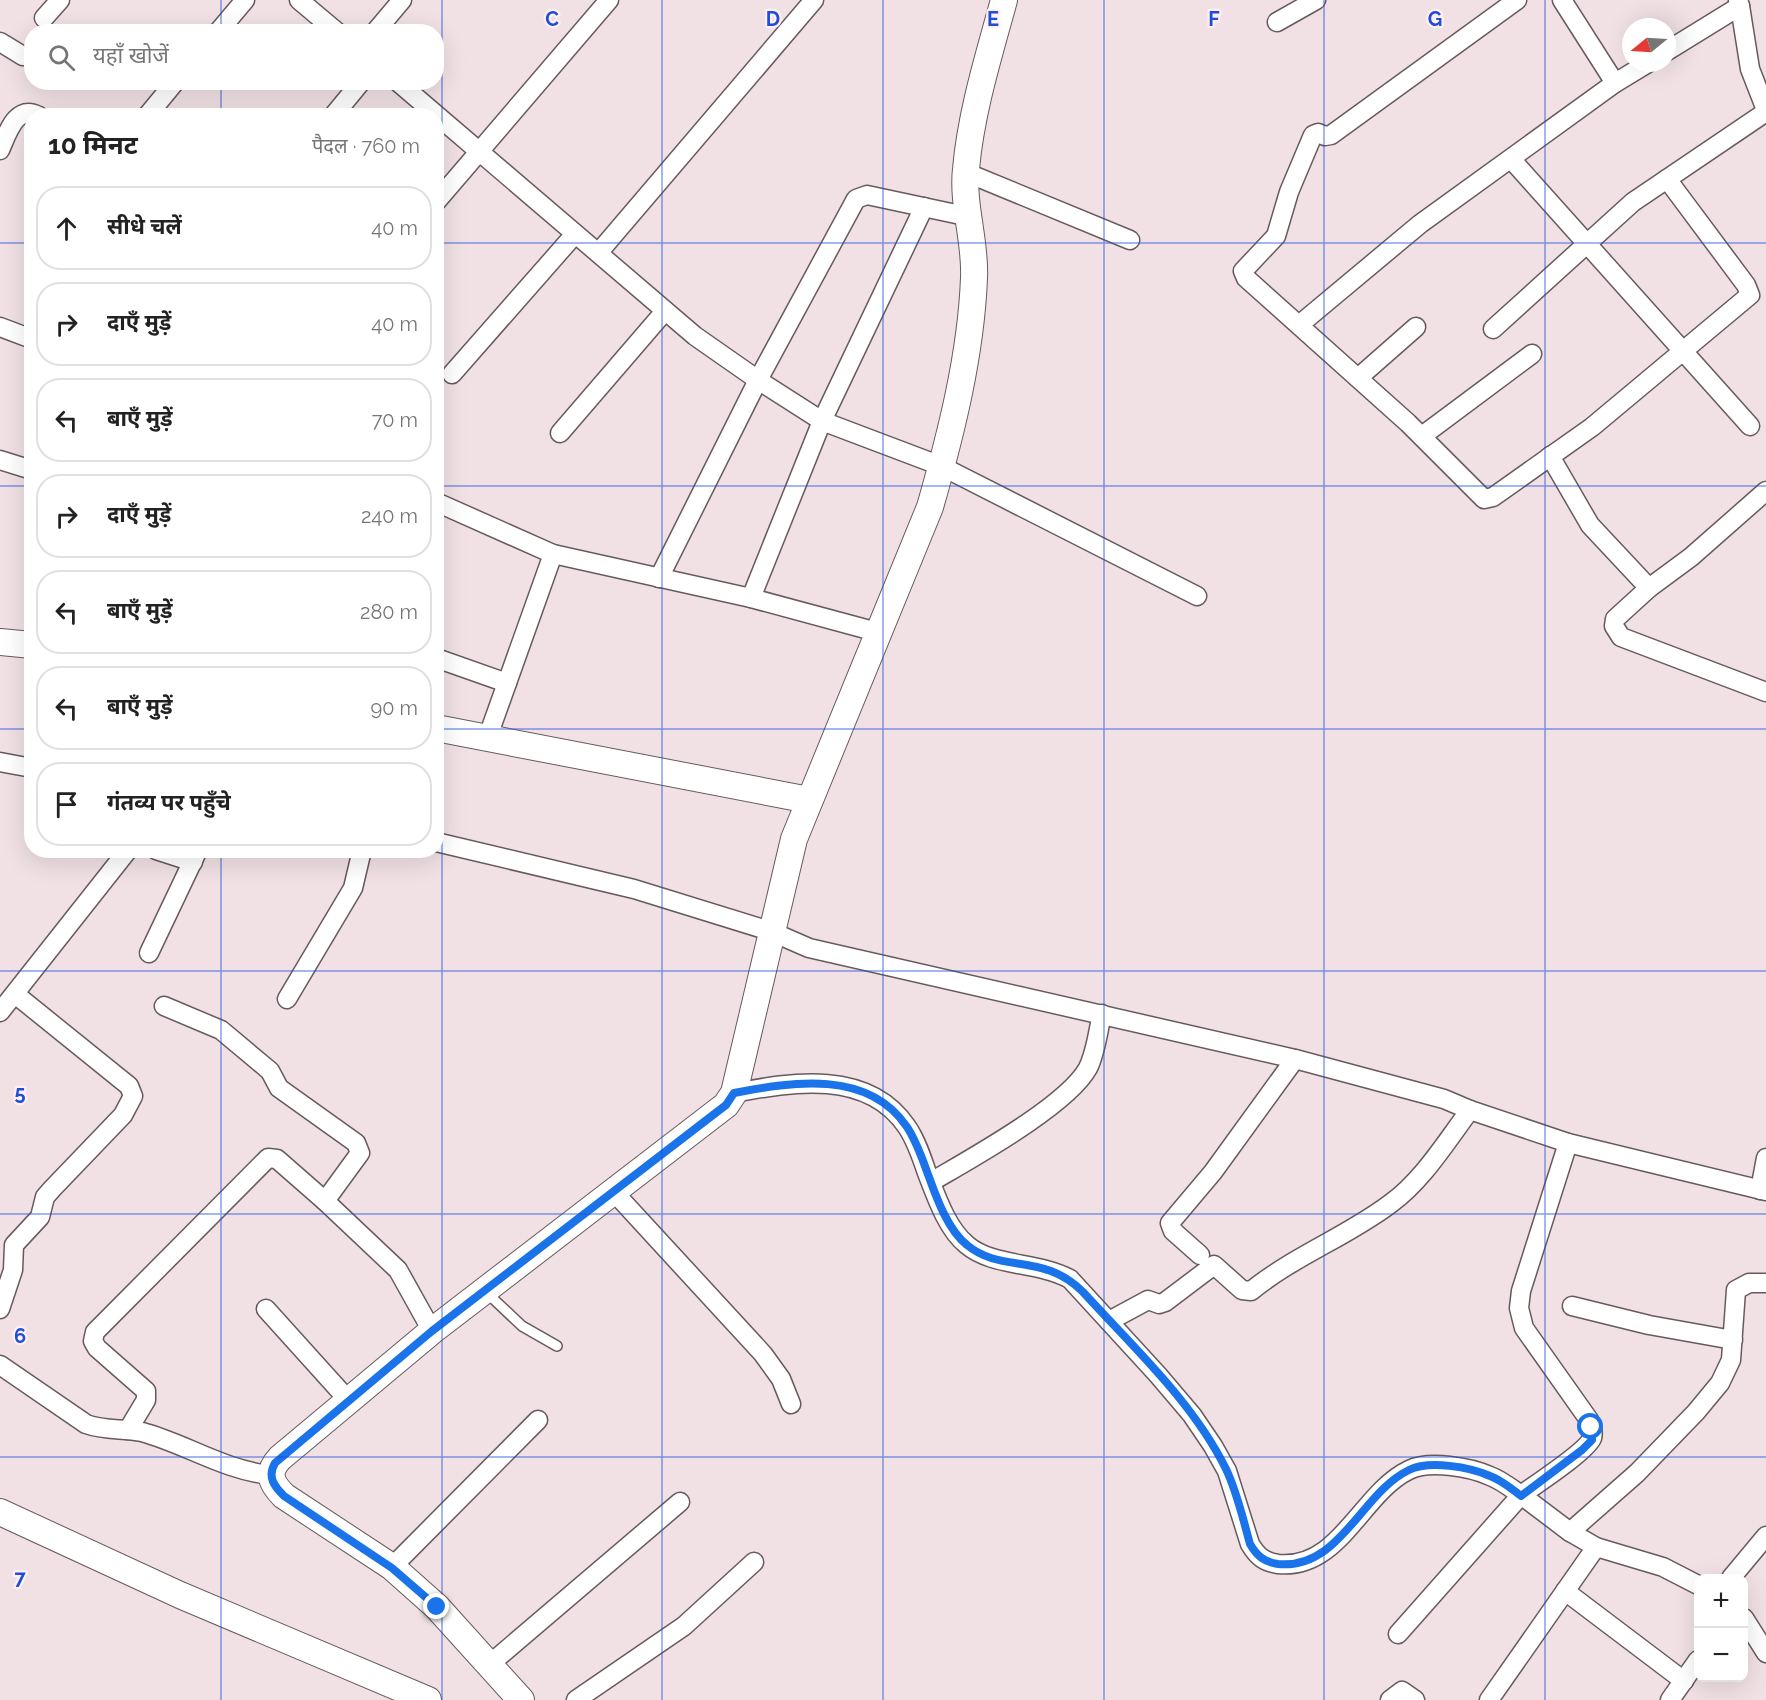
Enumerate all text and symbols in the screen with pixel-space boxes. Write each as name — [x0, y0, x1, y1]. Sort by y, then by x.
text: C — [545, 7, 559, 31]
text: D — [766, 7, 780, 31]
text: E — [987, 7, 999, 31]
text: F — [1208, 7, 1220, 31]
text: G — [1428, 7, 1442, 31]
north arrow — [1622, 18, 1676, 72]
search box — [24, 24, 444, 90]
icon: search — [45, 41, 78, 74]
text: यहाँ खोजें — [93, 42, 169, 68]
text: 10 मिनट — [48, 130, 138, 160]
text: पैदल · 760 m — [312, 134, 420, 158]
icon: ahead — [50, 212, 83, 245]
text: सीधे चलें — [107, 213, 182, 239]
text: 40 m — [371, 216, 418, 240]
icon: right — [50, 308, 83, 341]
text: दाएँ मुड़ें — [107, 309, 171, 335]
text: 40 m — [371, 312, 418, 336]
icon: left — [50, 404, 83, 437]
text: बाएँ मुड़ें — [107, 405, 173, 431]
text: 70 m — [372, 408, 418, 432]
icon: right — [50, 500, 83, 533]
text: दाएँ मुड़ें — [107, 501, 171, 527]
text: 240 m — [361, 504, 418, 528]
icon: left — [50, 596, 83, 629]
text: बाएँ मुड़ें — [107, 597, 173, 623]
text: 280 m — [360, 600, 418, 624]
icon: left — [50, 692, 83, 725]
text: बाएँ मुड़ें — [107, 693, 173, 719]
text: 90 m — [371, 696, 418, 720]
icon: arrive — [50, 788, 83, 821]
text: गंतव्य पर पहुँचे — [107, 789, 231, 815]
text: 5 — [14, 1081, 26, 1105]
text: 6 — [14, 1324, 26, 1348]
route start — [1577, 1413, 1603, 1439]
text: 7 — [14, 1566, 26, 1590]
map controls — [1694, 1574, 1748, 1682]
button: + — [1694, 1574, 1748, 1628]
route end — [423, 1593, 449, 1619]
button: − — [1694, 1628, 1748, 1682]

